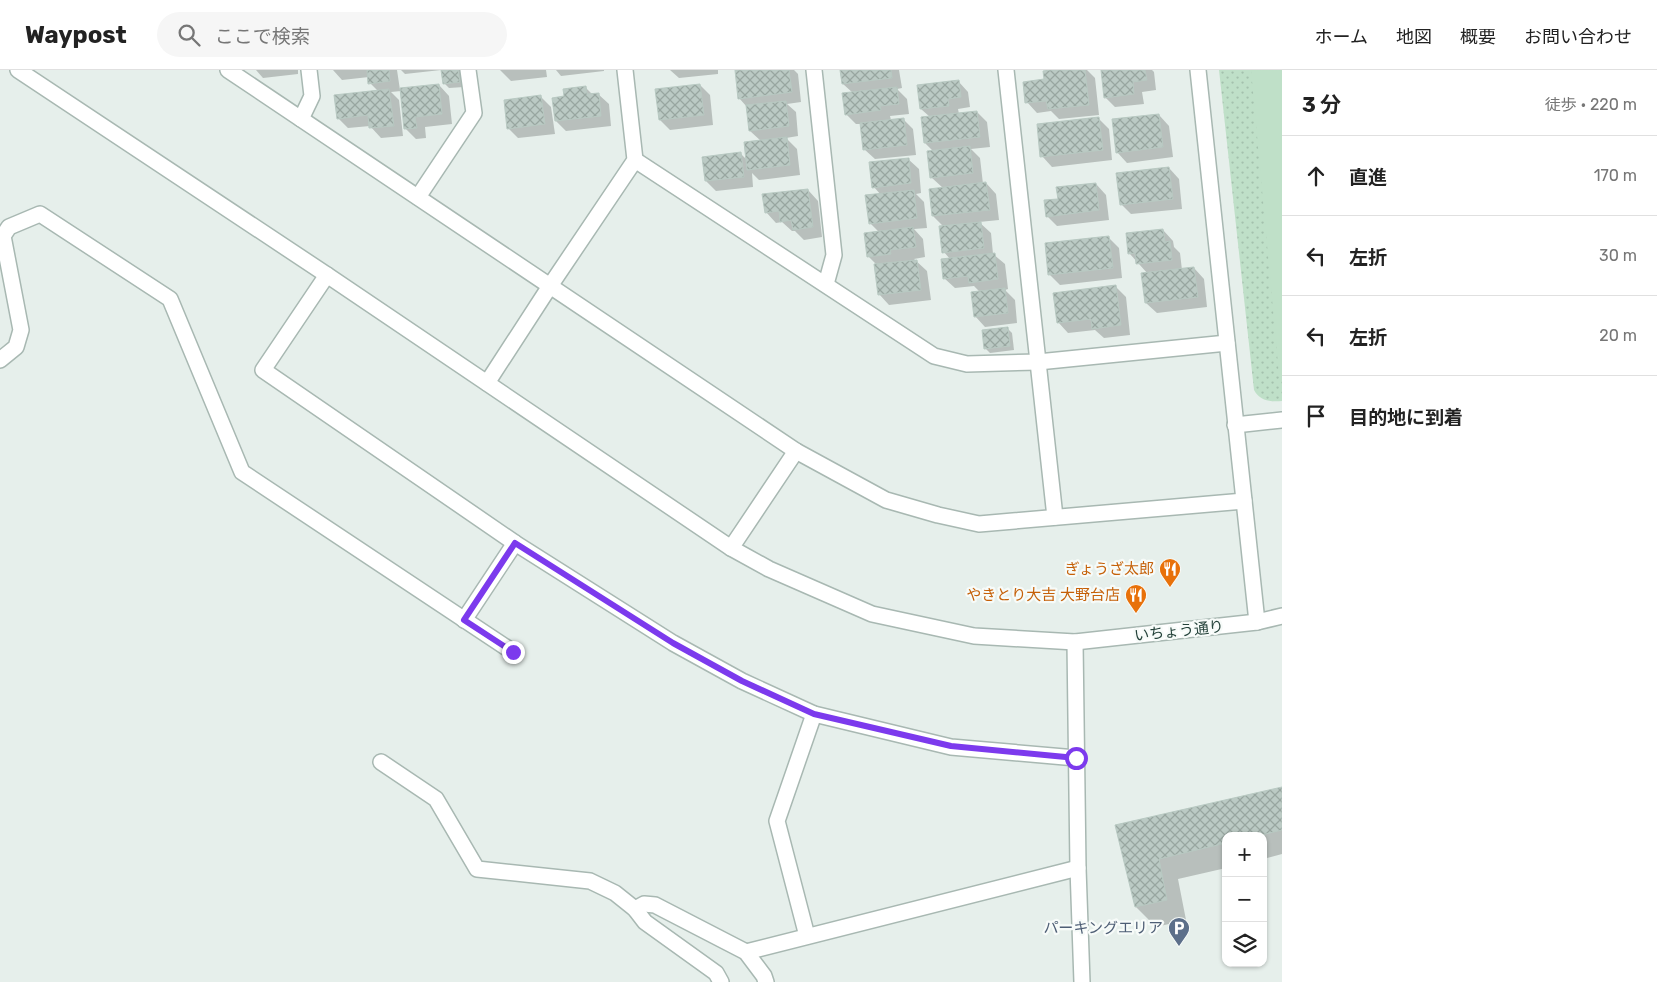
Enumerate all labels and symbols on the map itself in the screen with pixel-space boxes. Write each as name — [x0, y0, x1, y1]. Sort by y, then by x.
restaurant icon: ぎょうざ太郎 — [1158, 557, 1182, 588]
place label: ぎょうざ太郎 — [1065, 560, 1154, 578]
restaurant icon: やきとり大吉 大野台店 — [1124, 583, 1148, 614]
place label: やきとり大吉 大野台店 — [966, 586, 1120, 604]
street label: いちょう通り — [1133, 617, 1225, 645]
route end — [502, 641, 525, 664]
route start — [1065, 747, 1088, 770]
parking icon: パーキングエリア — [1167, 916, 1191, 947]
place label: パーキングエリア — [1043, 919, 1163, 937]

